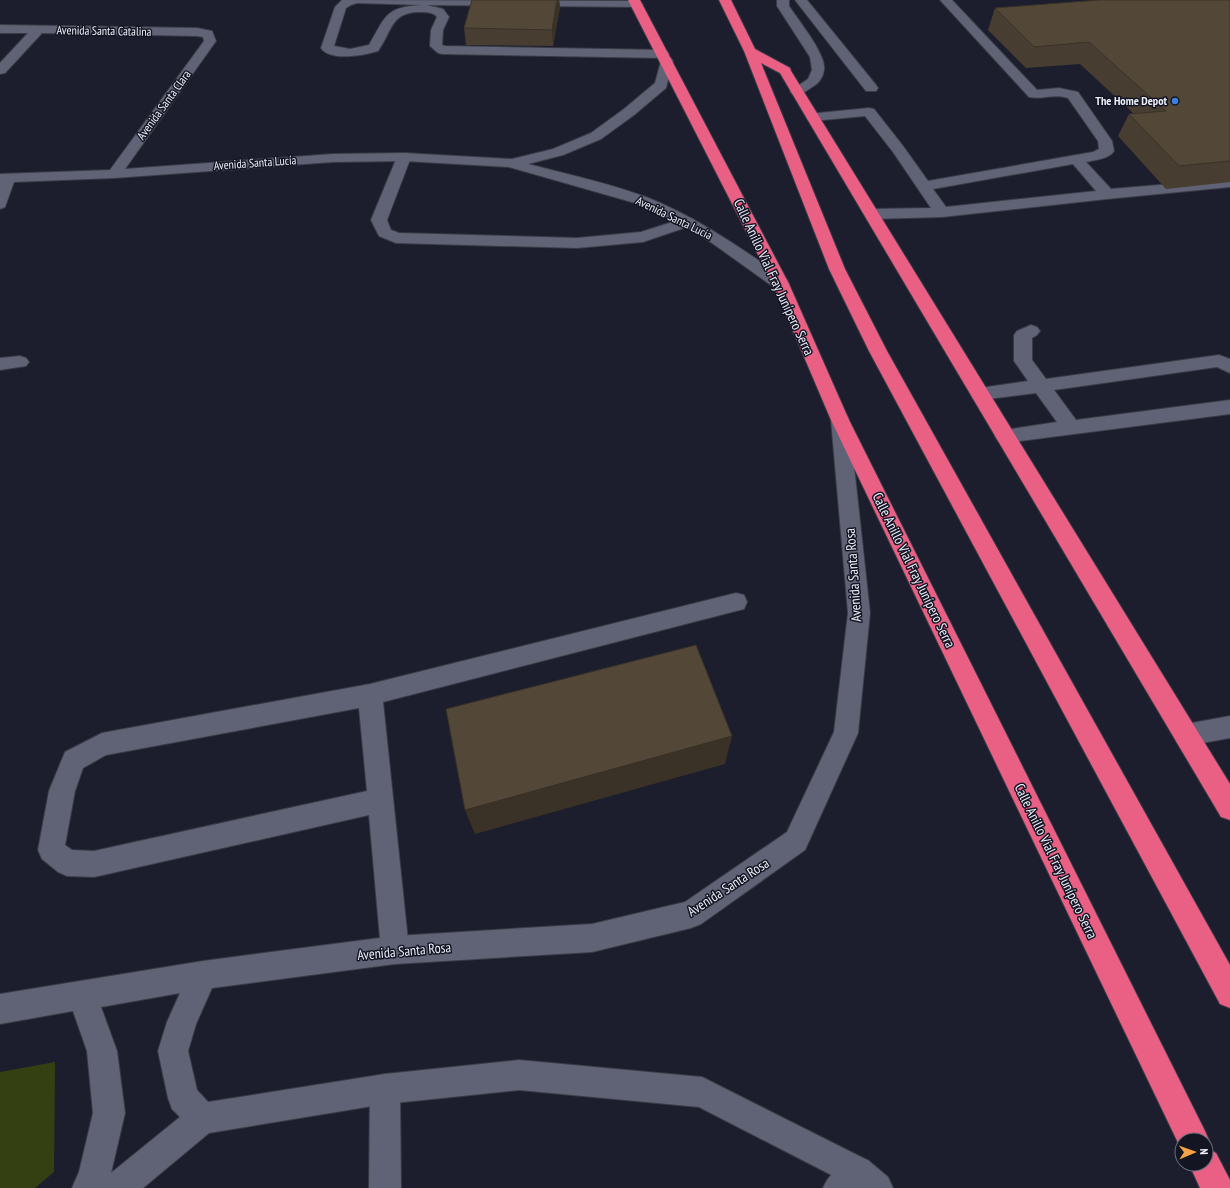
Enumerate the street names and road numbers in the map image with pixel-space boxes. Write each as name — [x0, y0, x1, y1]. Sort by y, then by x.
street label: Avenida Santa Catalina — [56, 22, 152, 39]
street label: Avenida Santa Clara — [133, 67, 194, 142]
street label: Avenida Santa Lucía — [213, 152, 297, 173]
street label: Avenida Santa Lucía — [634, 193, 715, 243]
street label: Calle Anillo Vial Fray Junípero Serra — [730, 196, 818, 358]
street label: Calle Anillo Vial Fray Junípero Serra — [869, 489, 959, 651]
street label: Avenida Santa Rosa — [841, 528, 865, 622]
street label: Calle Anillo Vial Fray Junípero Serra — [1011, 780, 1101, 942]
street label: Avenida Santa Rosa — [684, 854, 772, 920]
street label: Avenida Santa Rosa — [356, 938, 452, 964]

